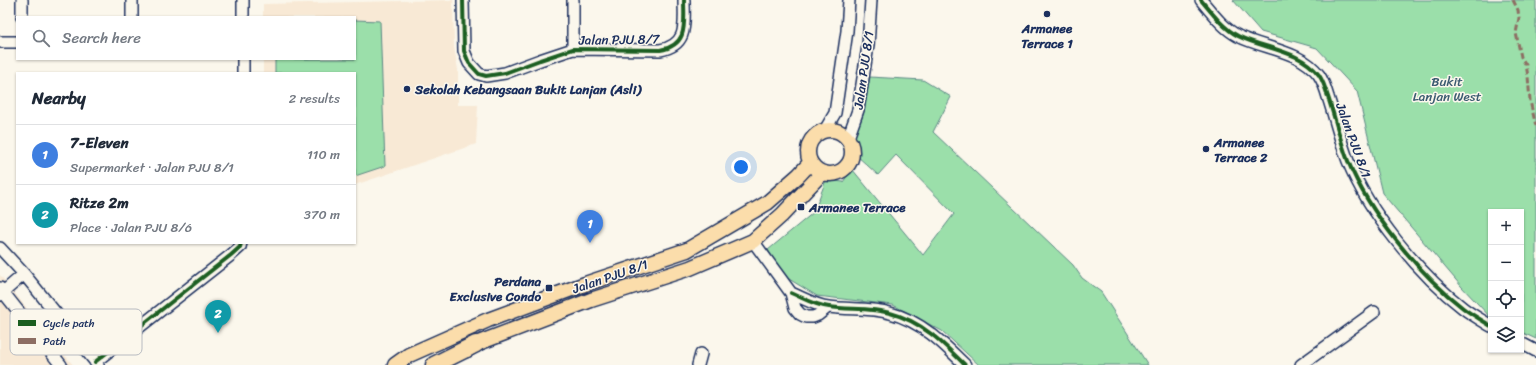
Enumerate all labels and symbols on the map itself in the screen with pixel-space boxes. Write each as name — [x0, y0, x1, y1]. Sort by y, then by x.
marker: Armanee Terrace 1 — [1042, 9, 1052, 19]
place label: Armanee Terrace 1 — [1021, 17, 1073, 55]
street label: Jalan PJU 8/7 — [577, 27, 661, 52]
street label: Jalan PJU 8/1 — [846, 29, 880, 112]
park label: Bukit Lanjan West — [1413, 70, 1482, 108]
place label: Sekolah Kebangsaan Bukit Lanjan (Asli) — [414, 78, 642, 101]
marker: Sekolah Kebangsaan Bukit Lanjan (Asli) — [402, 84, 412, 94]
street label: Jalan PJU 8/1 — [1329, 98, 1378, 182]
place label: Armanee Terrace 2 — [1213, 131, 1268, 169]
marker: Armanee Terrace 2 — [1201, 144, 1211, 154]
your location — [731, 157, 751, 177]
place label: Armanee Terrace — [808, 196, 906, 219]
marker: Armanee Terrace — [796, 202, 806, 212]
pin: 1 — [577, 210, 603, 243]
street label: Jalan PJU 8/1 — [568, 253, 652, 301]
place label: Perdana Exclusive Condo — [449, 270, 541, 308]
marker: Perdana Exclusive Condo — [544, 283, 554, 293]
pin: 2 — [205, 300, 231, 333]
legend — [10, 309, 142, 355]
text: Cycle path — [43, 314, 95, 333]
text: Path — [43, 332, 66, 351]

